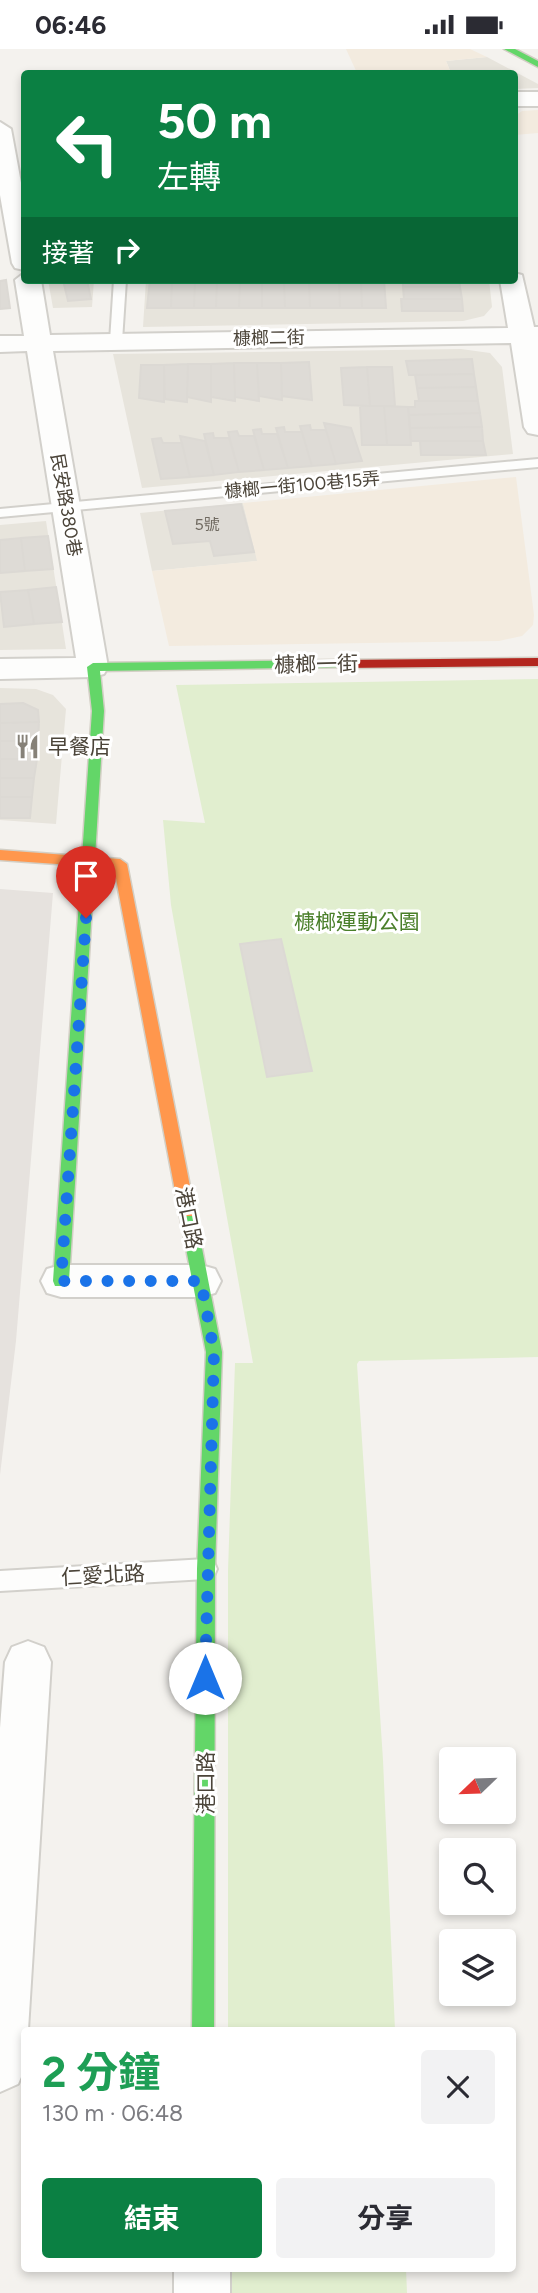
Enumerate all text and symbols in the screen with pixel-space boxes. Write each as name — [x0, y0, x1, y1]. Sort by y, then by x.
text: 06:46 — [35, 9, 106, 41]
text: 50 m — [157, 91, 272, 150]
icon: left — [42, 98, 133, 189]
text: 左轉 — [157, 158, 221, 196]
icon: right — [108, 231, 146, 269]
text: 接著 — [42, 237, 94, 269]
street label: 槺榔二街 — [233, 326, 305, 350]
street label: 民安路380巷 — [46, 452, 86, 558]
street label: 槺榔一街100巷15弄 — [223, 467, 381, 503]
house number: 5號 — [194, 515, 220, 534]
street label: 槺榔一街 — [274, 651, 358, 677]
restaurant icon: 早餐店 — [14, 732, 42, 760]
place label: 早餐店 — [48, 734, 111, 759]
pin — [56, 846, 116, 918]
icon: arrive — [67, 857, 105, 895]
park label: 槺榔運動公園 — [294, 909, 420, 934]
street label: 港口路 — [171, 1185, 207, 1251]
street label: 仁愛北路 — [60, 1560, 146, 1590]
position arrow — [168, 1641, 242, 1715]
north arrow — [439, 1747, 516, 1823]
map controls — [439, 1747, 516, 2006]
street label: 港口路 — [193, 1752, 218, 1815]
button: search — [439, 1838, 516, 1915]
button: layers — [439, 1929, 516, 2006]
text: 2 分鐘 — [42, 2047, 160, 2098]
button: close — [421, 2050, 495, 2124]
text: 130 m · 06:48 — [42, 2099, 183, 2127]
button: 結束 — [42, 2178, 262, 2258]
button: 分享 — [276, 2178, 495, 2258]

